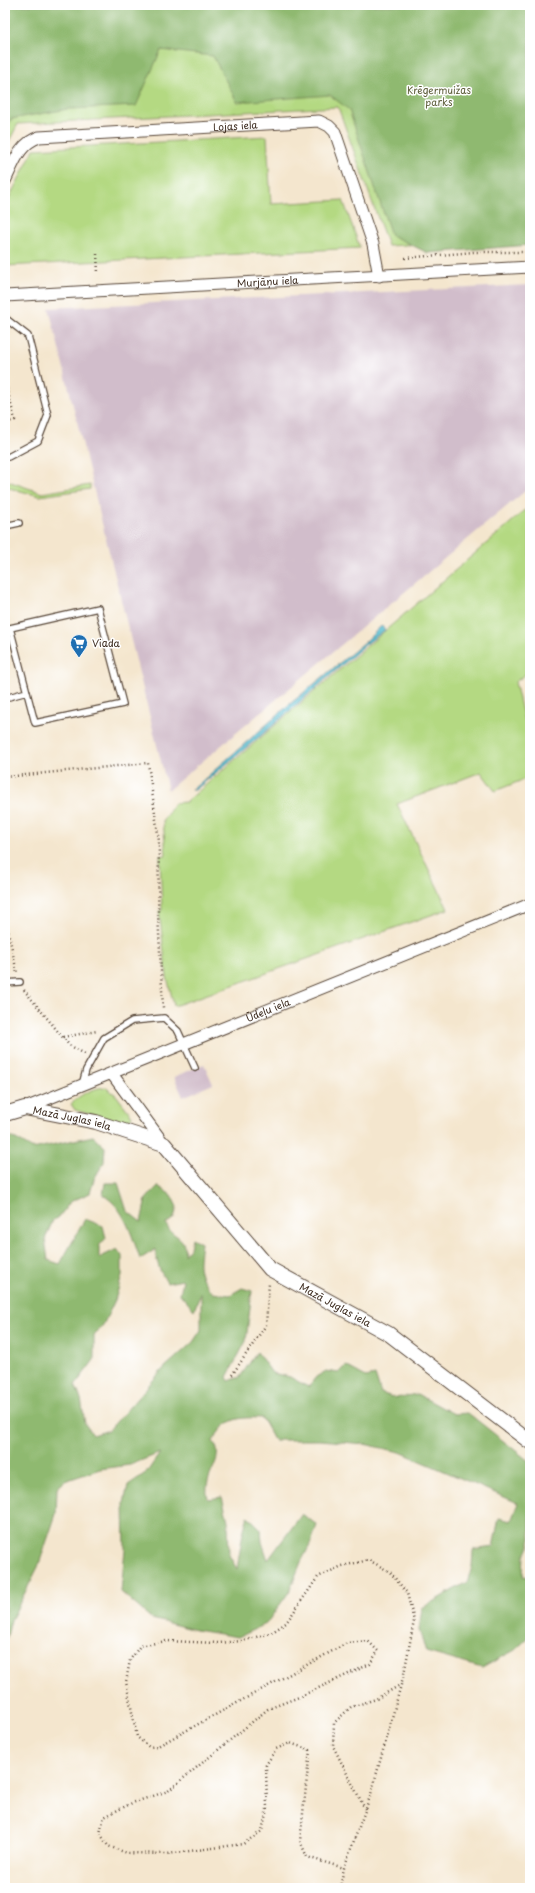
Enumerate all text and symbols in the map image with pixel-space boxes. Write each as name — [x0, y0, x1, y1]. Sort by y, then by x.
park label: Krēgermuižas parks — [407, 82, 472, 109]
street label: Lojas iela — [213, 116, 259, 134]
street label: Murjāņu iela — [236, 272, 300, 290]
supermarket icon: Viada — [69, 633, 89, 658]
place label: Viada — [92, 635, 121, 650]
street label: Ūdeļu iela — [243, 993, 293, 1025]
street label: Mazā Juglas iela — [32, 1102, 114, 1134]
street label: Mazā Juglas iela — [297, 1279, 375, 1330]

